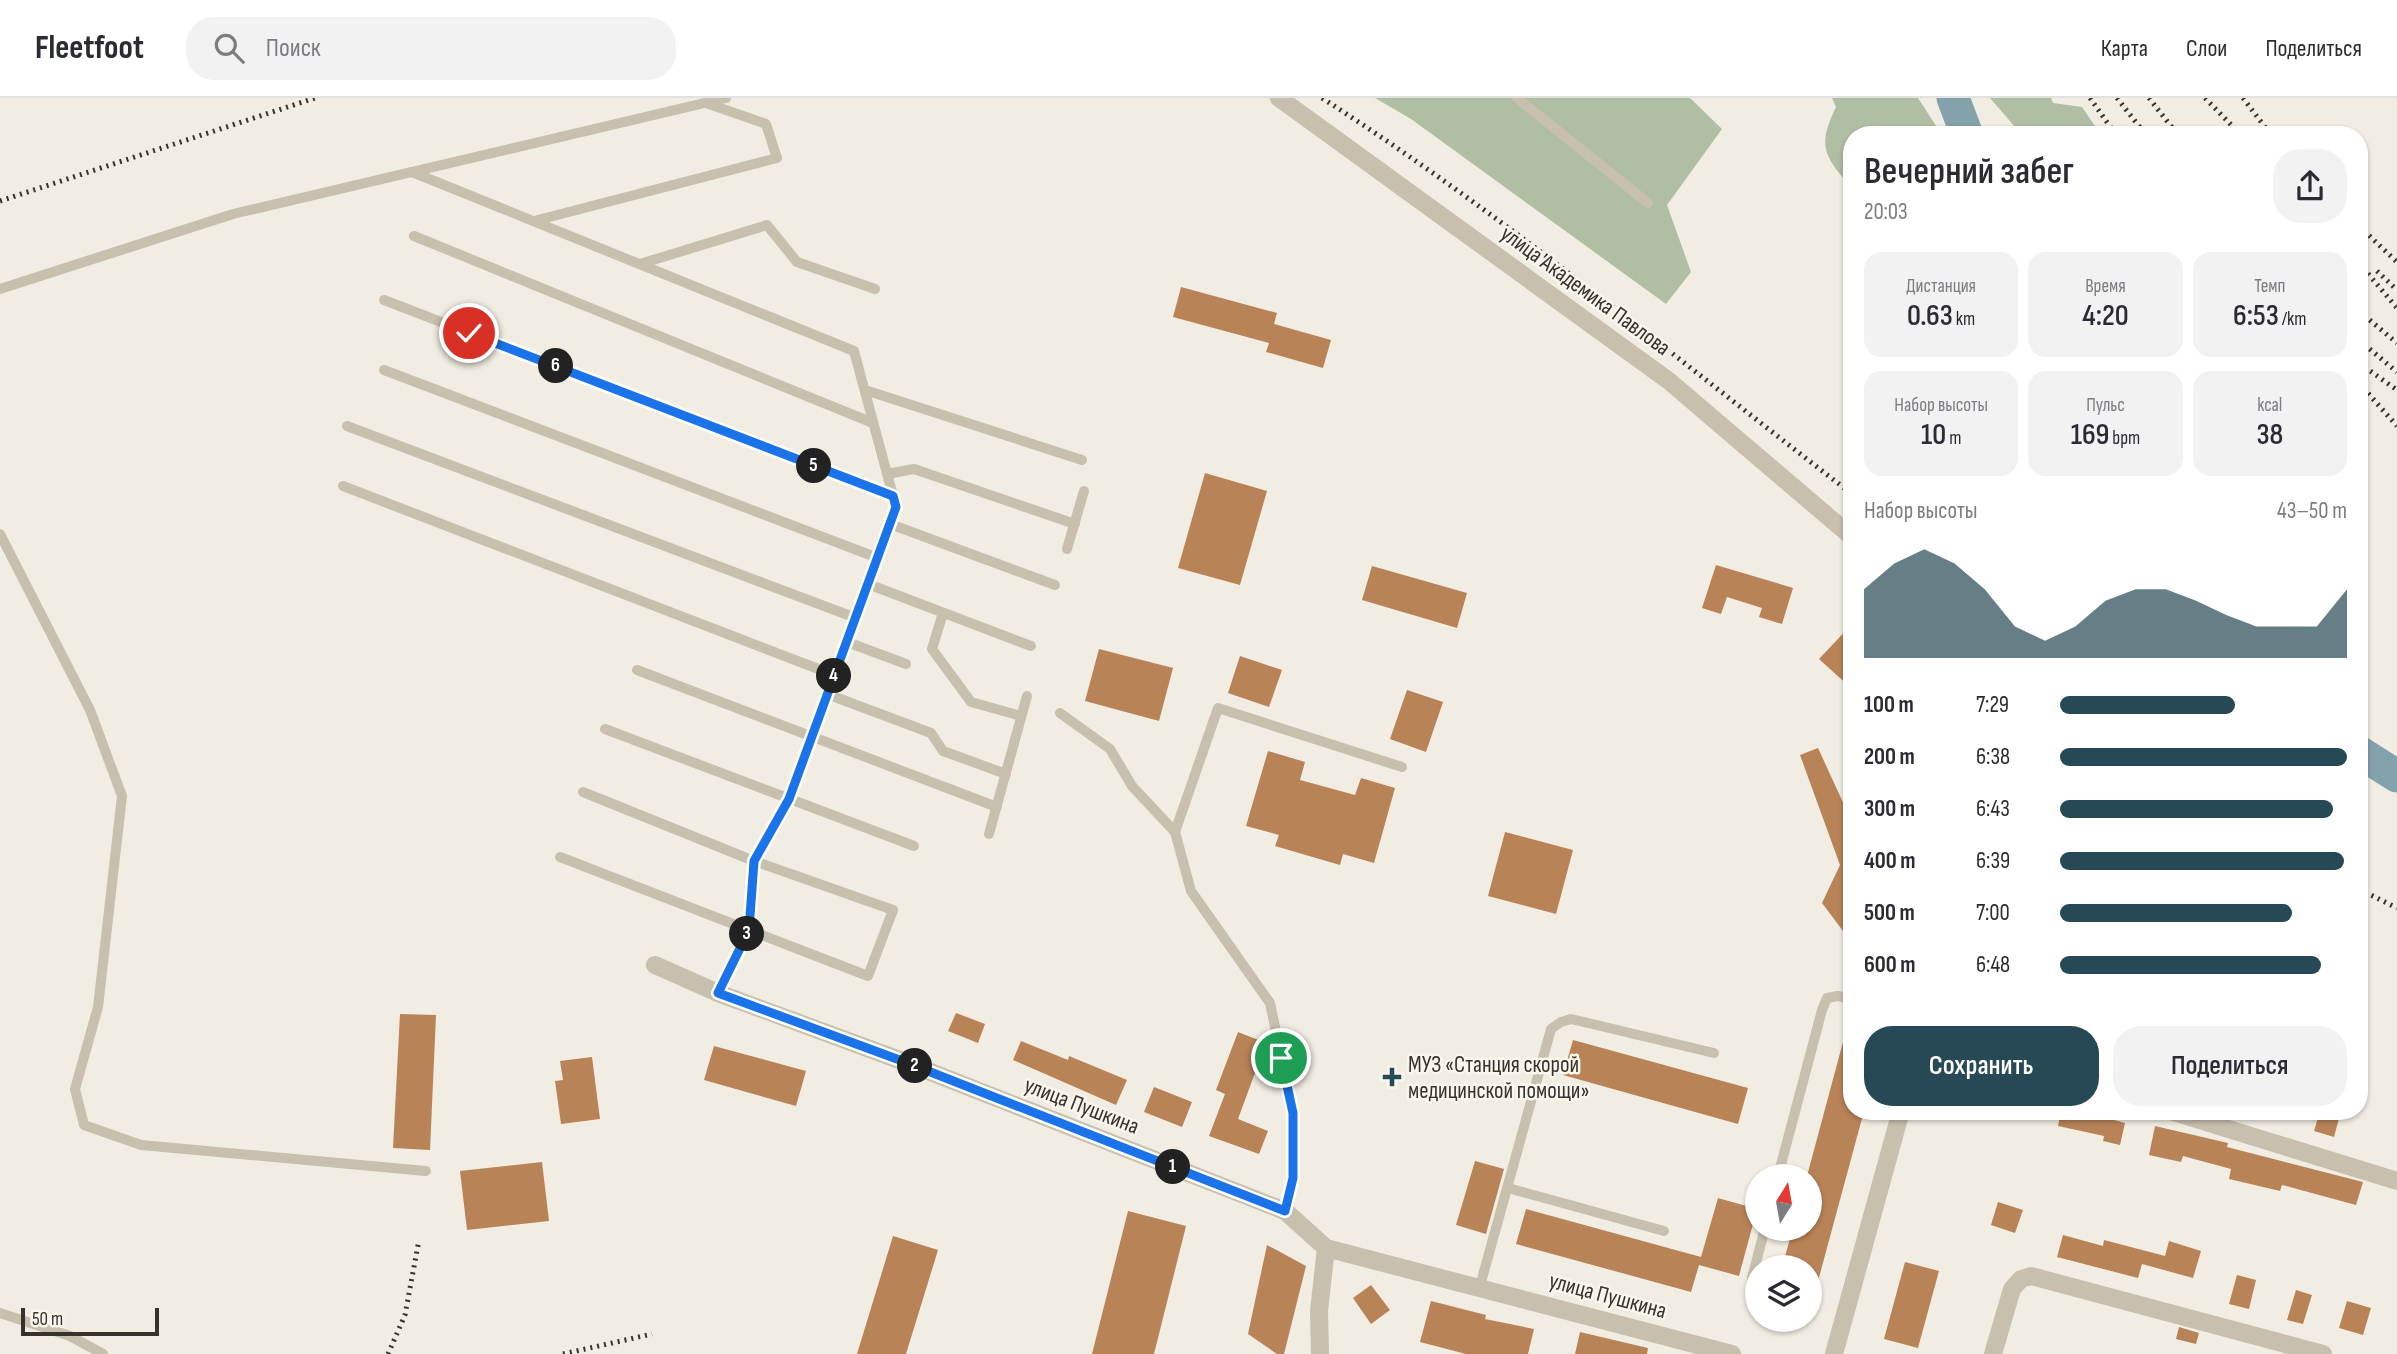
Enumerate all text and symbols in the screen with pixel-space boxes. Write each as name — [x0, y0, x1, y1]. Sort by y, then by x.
search box — [186, 17, 676, 80]
text: Fleetfoot — [35, 28, 144, 68]
icon: search — [210, 29, 248, 67]
text: Поиск — [266, 33, 321, 64]
text: Карта — [2101, 34, 2148, 63]
text: Слои — [2186, 34, 2227, 63]
text: Поделиться — [2265, 34, 2362, 63]
text: Вечерний забег — [1864, 149, 2074, 194]
button: share — [2273, 149, 2347, 223]
text: 20:03 — [1864, 198, 1908, 226]
street label: улица Академика Павлова — [1495, 220, 1676, 362]
text: Дистанция — [1906, 275, 1976, 298]
text: Время — [2085, 275, 2126, 298]
text: Темп — [2254, 275, 2285, 298]
text: 0.63 — [1907, 298, 1953, 334]
text: 4:20 — [2082, 298, 2129, 334]
text: 6:53 — [2233, 298, 2279, 334]
pin — [439, 303, 499, 363]
text: km — [1953, 308, 1975, 331]
text: /km — [2279, 308, 2307, 331]
icon: check — [450, 314, 488, 352]
pin: 6 — [538, 348, 574, 384]
text: 6 — [551, 354, 560, 377]
text: Набор высоты — [1894, 394, 1988, 417]
text: Пульс — [2086, 394, 2125, 417]
text: kcal — [2257, 394, 2282, 417]
text: 10 — [1921, 417, 1946, 453]
text: 169 — [2071, 417, 2109, 453]
text: 38 — [2256, 417, 2283, 453]
text: m — [1946, 427, 1961, 450]
text: bpm — [2109, 427, 2140, 450]
pin: 5 — [796, 448, 832, 484]
text: 5 — [809, 454, 818, 477]
text: Набор высоты — [1864, 497, 1977, 525]
text: 43–50 m — [2277, 497, 2347, 525]
pin: 4 — [816, 658, 852, 694]
text: 4 — [829, 664, 838, 687]
text: 100 m — [1864, 691, 1914, 719]
text: 7:29 — [1976, 691, 2009, 719]
text: 200 m — [1864, 743, 1915, 771]
text: 6:38 — [1976, 743, 2010, 771]
text: 300 m — [1864, 795, 1915, 823]
text: 6:43 — [1976, 795, 2010, 823]
text: 400 m — [1864, 847, 1915, 875]
text: 6:39 — [1976, 847, 2010, 875]
text: 500 m — [1864, 899, 1915, 927]
text: 7:00 — [1976, 899, 2010, 927]
pin: 3 — [730, 916, 764, 952]
text: 3 — [742, 922, 751, 945]
text: 600 m — [1864, 951, 1916, 979]
text: 6:48 — [1976, 951, 2010, 979]
button: Сохранить — [1864, 1026, 2099, 1106]
button: Поделиться — [2113, 1026, 2347, 1106]
pin — [1251, 1028, 1311, 1088]
icon: arrive — [1262, 1039, 1300, 1077]
pin: 2 — [898, 1048, 932, 1084]
place label: МУЗ «Станция скорой медицинской помощи» — [1408, 1051, 1590, 1105]
text: 2 — [910, 1054, 919, 1077]
marker: МУЗ «Станция скорой медицинской помощи» — [1382, 1067, 1402, 1087]
street label: улица Пушкина — [1020, 1071, 1143, 1141]
pin: 1 — [1156, 1150, 1190, 1184]
text: 1 — [1169, 1155, 1176, 1178]
north arrow — [1745, 1164, 1822, 1241]
map controls — [1745, 1164, 1822, 1332]
button: layers — [1745, 1255, 1822, 1332]
street label: улица Пушкина — [1546, 1267, 1670, 1325]
scale bar — [21, 1305, 159, 1337]
text: 50 m — [32, 1308, 63, 1331]

